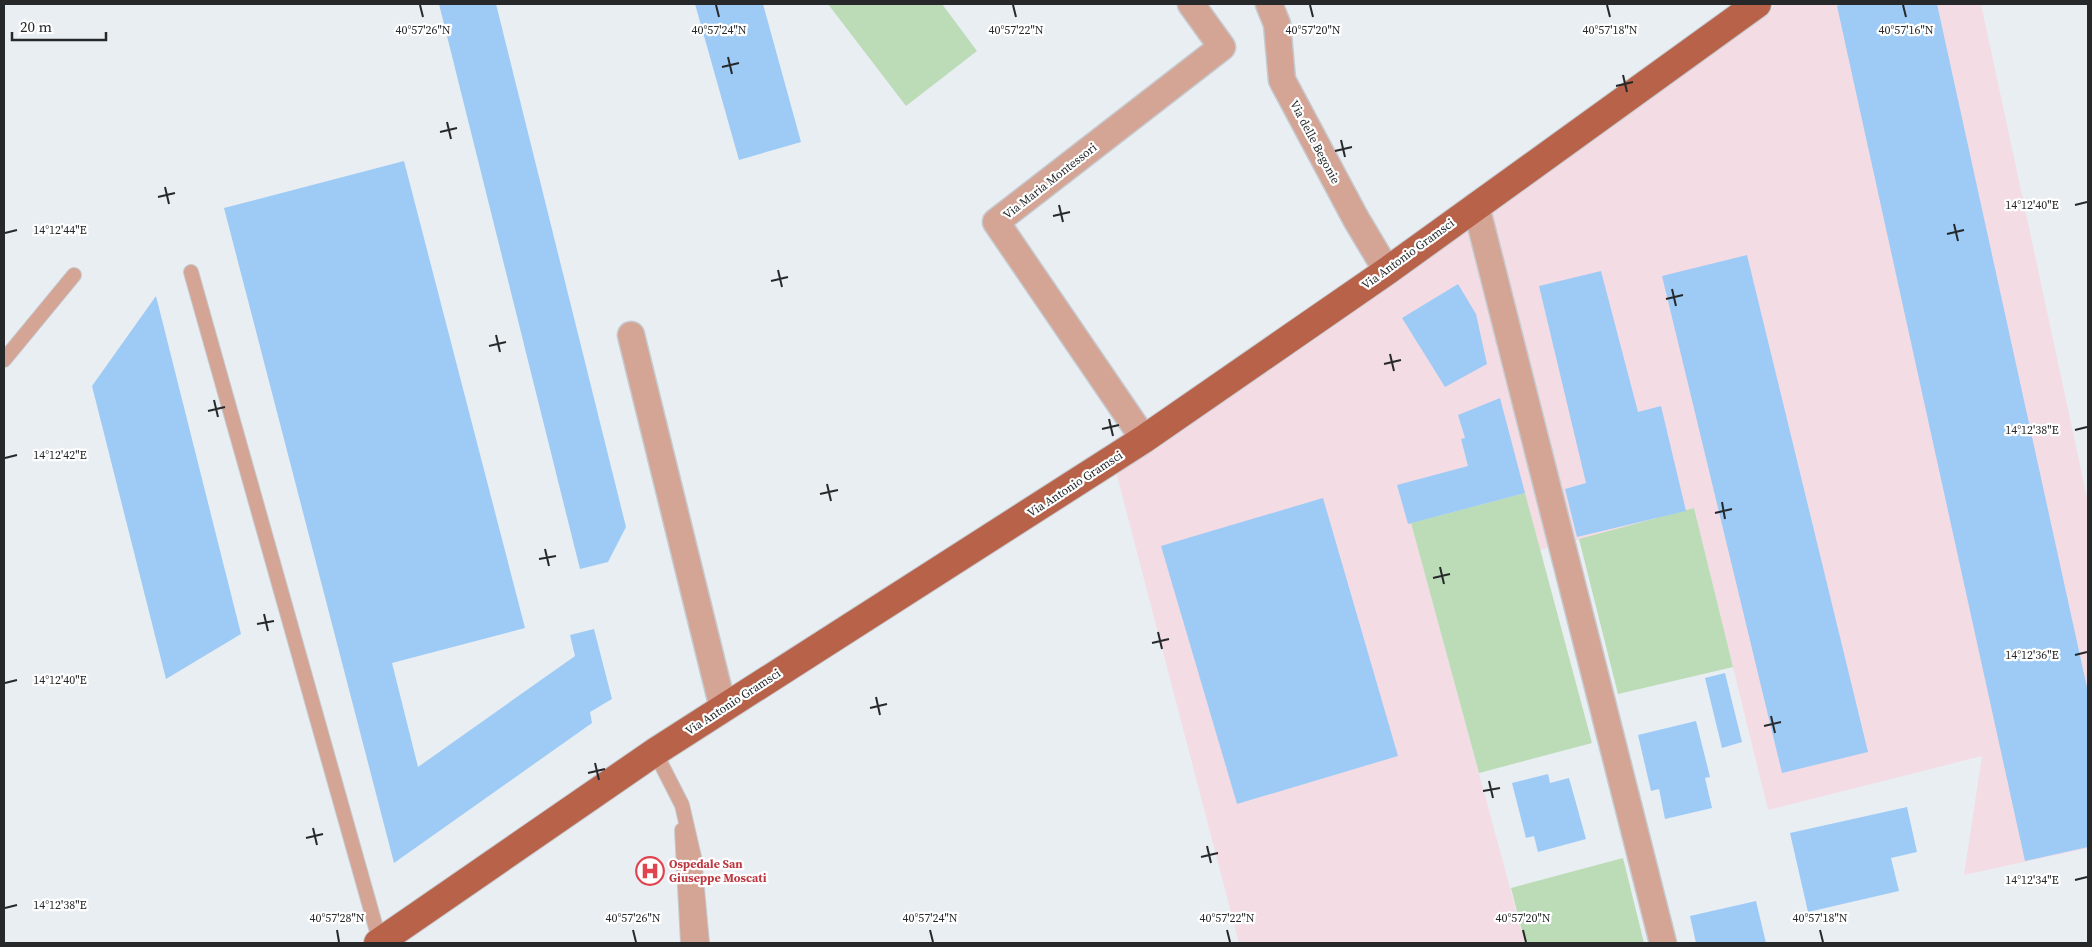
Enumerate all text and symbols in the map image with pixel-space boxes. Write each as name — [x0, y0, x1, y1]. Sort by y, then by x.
scale bar — [12, 10, 106, 42]
text: 20 m — [20, 16, 52, 37]
text: 40°57'26"N — [395, 22, 451, 38]
text: 40°57'24"N — [691, 22, 747, 38]
text: 40°57'22"N — [988, 22, 1044, 38]
text: 40°57'20"N — [1285, 22, 1341, 38]
text: 40°57'18"N — [1582, 22, 1638, 38]
text: 40°57'16"N — [1878, 22, 1934, 38]
street label: Via delle Begonie — [1286, 97, 1344, 187]
street label: Via Maria Montessori — [1000, 139, 1100, 223]
text: 14°12'40"E — [2005, 197, 2059, 213]
street label: Via Antonio Gramsci — [1358, 215, 1458, 293]
text: 14°12'44"E — [33, 222, 87, 238]
text: 14°12'38"E — [2005, 422, 2059, 438]
text: 14°12'42"E — [33, 447, 87, 463]
street label: Via Antonio Gramsci — [1024, 447, 1126, 521]
text: 14°12'36"E — [2005, 647, 2059, 663]
street label: Via Antonio Gramsci — [682, 665, 784, 739]
text: 14°12'40"E — [33, 672, 87, 688]
hospital icon: Ospedale San Giuseppe Moscati — [635, 856, 665, 886]
place label: Ospedale San Giuseppe Moscati — [669, 856, 767, 886]
text: 14°12'34"E — [2005, 872, 2059, 888]
text: 14°12'38"E — [33, 897, 87, 913]
text: 40°57'28"N — [309, 910, 365, 926]
text: 40°57'26"N — [605, 910, 661, 926]
text: 40°57'24"N — [902, 910, 958, 926]
text: 40°57'22"N — [1199, 910, 1255, 926]
text: 40°57'20"N — [1495, 910, 1551, 926]
text: 40°57'18"N — [1792, 910, 1848, 926]

